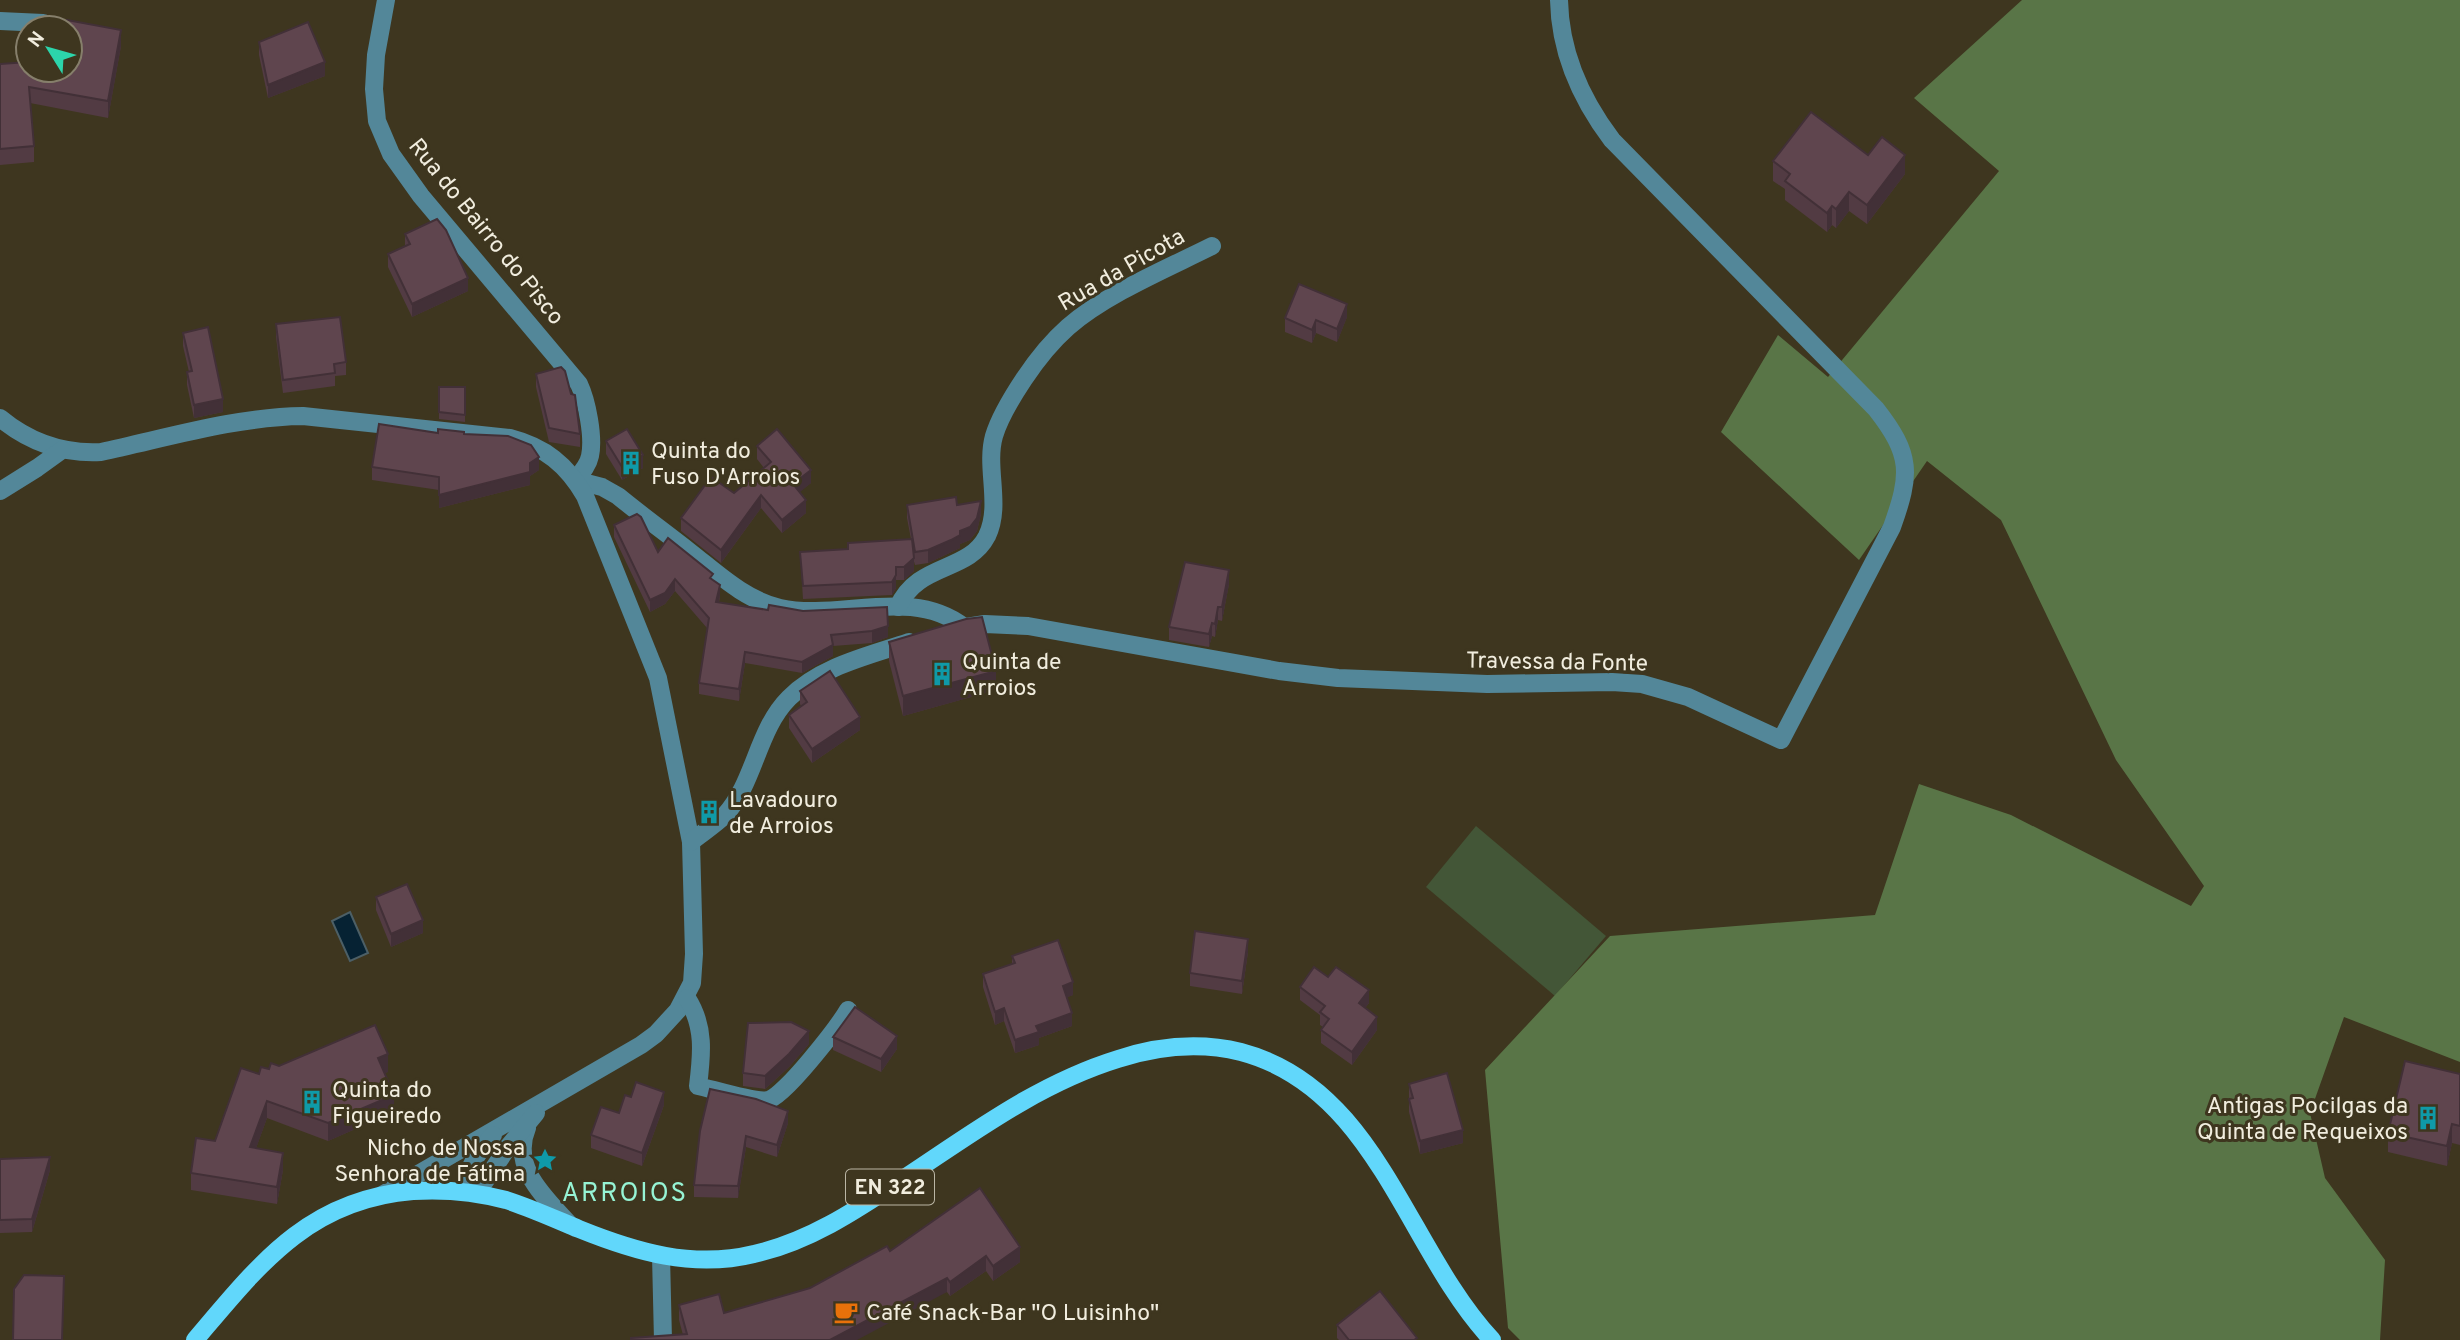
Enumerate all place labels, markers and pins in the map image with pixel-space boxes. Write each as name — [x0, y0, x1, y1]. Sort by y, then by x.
place label: Quinta do Fuso D'Arroios — [651, 438, 800, 493]
building icon: Quinta do Fuso D'Arroios — [617, 449, 645, 477]
place label: Quinta de Arroios — [962, 649, 1061, 704]
building icon: Quinta de Arroios — [928, 660, 956, 688]
place label: Lavadouro de Arroios — [729, 787, 838, 842]
building icon: Lavadouro de Arroios — [695, 798, 723, 826]
place label: Quinta do Figueiredo — [332, 1077, 442, 1132]
building icon: Quinta do Figueiredo — [298, 1088, 326, 1116]
place label: Antigas Pocilgas da Quinta de Requeixos — [2197, 1093, 2408, 1148]
building icon: Antigas Pocilgas da Quinta de Requeixos — [2414, 1104, 2442, 1132]
place label: Nicho de Nossa Senhora de Fátima — [334, 1135, 525, 1190]
place icon: Nicho de Nossa Senhora de Fátima — [531, 1146, 559, 1174]
cafe icon: Café Snack-Bar "O Luisinho" — [832, 1298, 860, 1326]
place label: Café Snack-Bar "O Luisinho" — [866, 1300, 1159, 1329]

